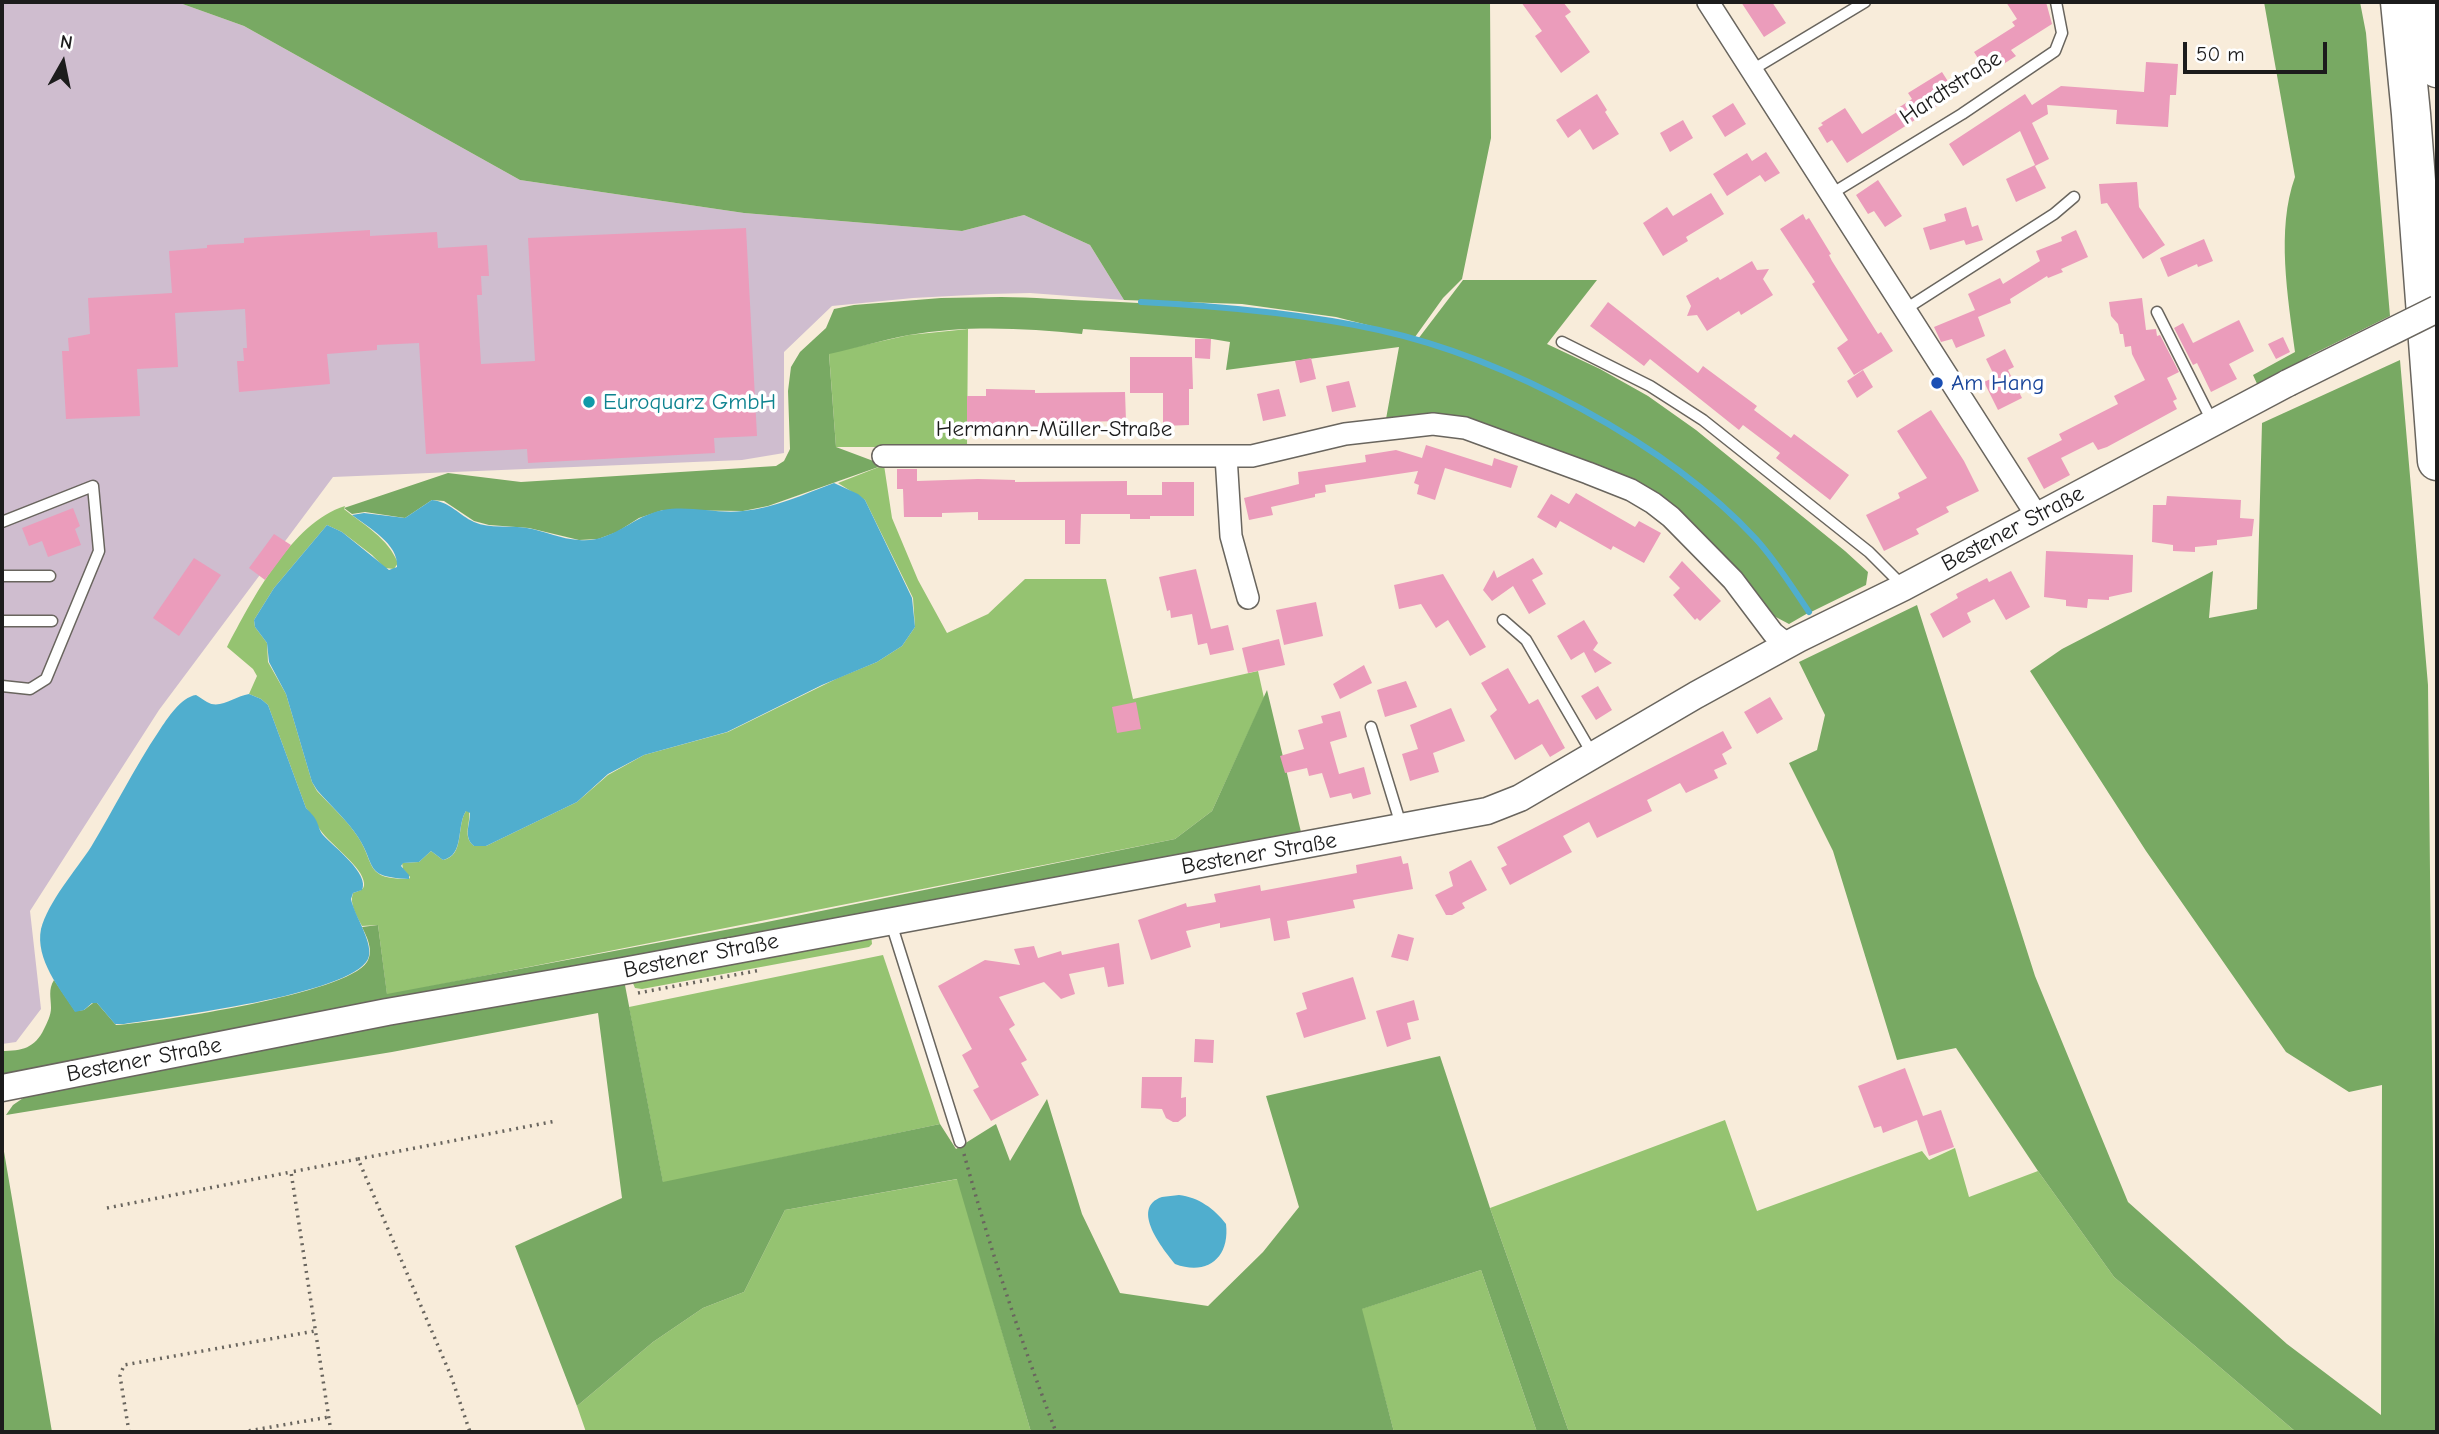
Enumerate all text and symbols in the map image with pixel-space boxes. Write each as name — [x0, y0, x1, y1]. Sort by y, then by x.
north arrow — [28, 28, 98, 98]
scale bar — [2187, 28, 2330, 72]
text: N — [58, 30, 74, 54]
text: 50 m — [2196, 42, 2245, 66]
street label: Hardtstraße — [1895, 45, 2007, 131]
place label: Am Hang — [1951, 369, 2044, 397]
marker: Am Hang — [1929, 375, 1945, 391]
place label: Euroquarz GmbH — [603, 388, 776, 416]
marker: Euroquarz GmbH — [581, 394, 597, 410]
street label: Hermann-Müller-Straße — [936, 415, 1172, 443]
street label: Bestener Straße — [1937, 480, 2089, 578]
street label: Bestener Straße — [1179, 827, 1339, 881]
street label: Bestener Straße — [621, 927, 781, 985]
street label: Bestener Straße — [64, 1031, 224, 1089]

